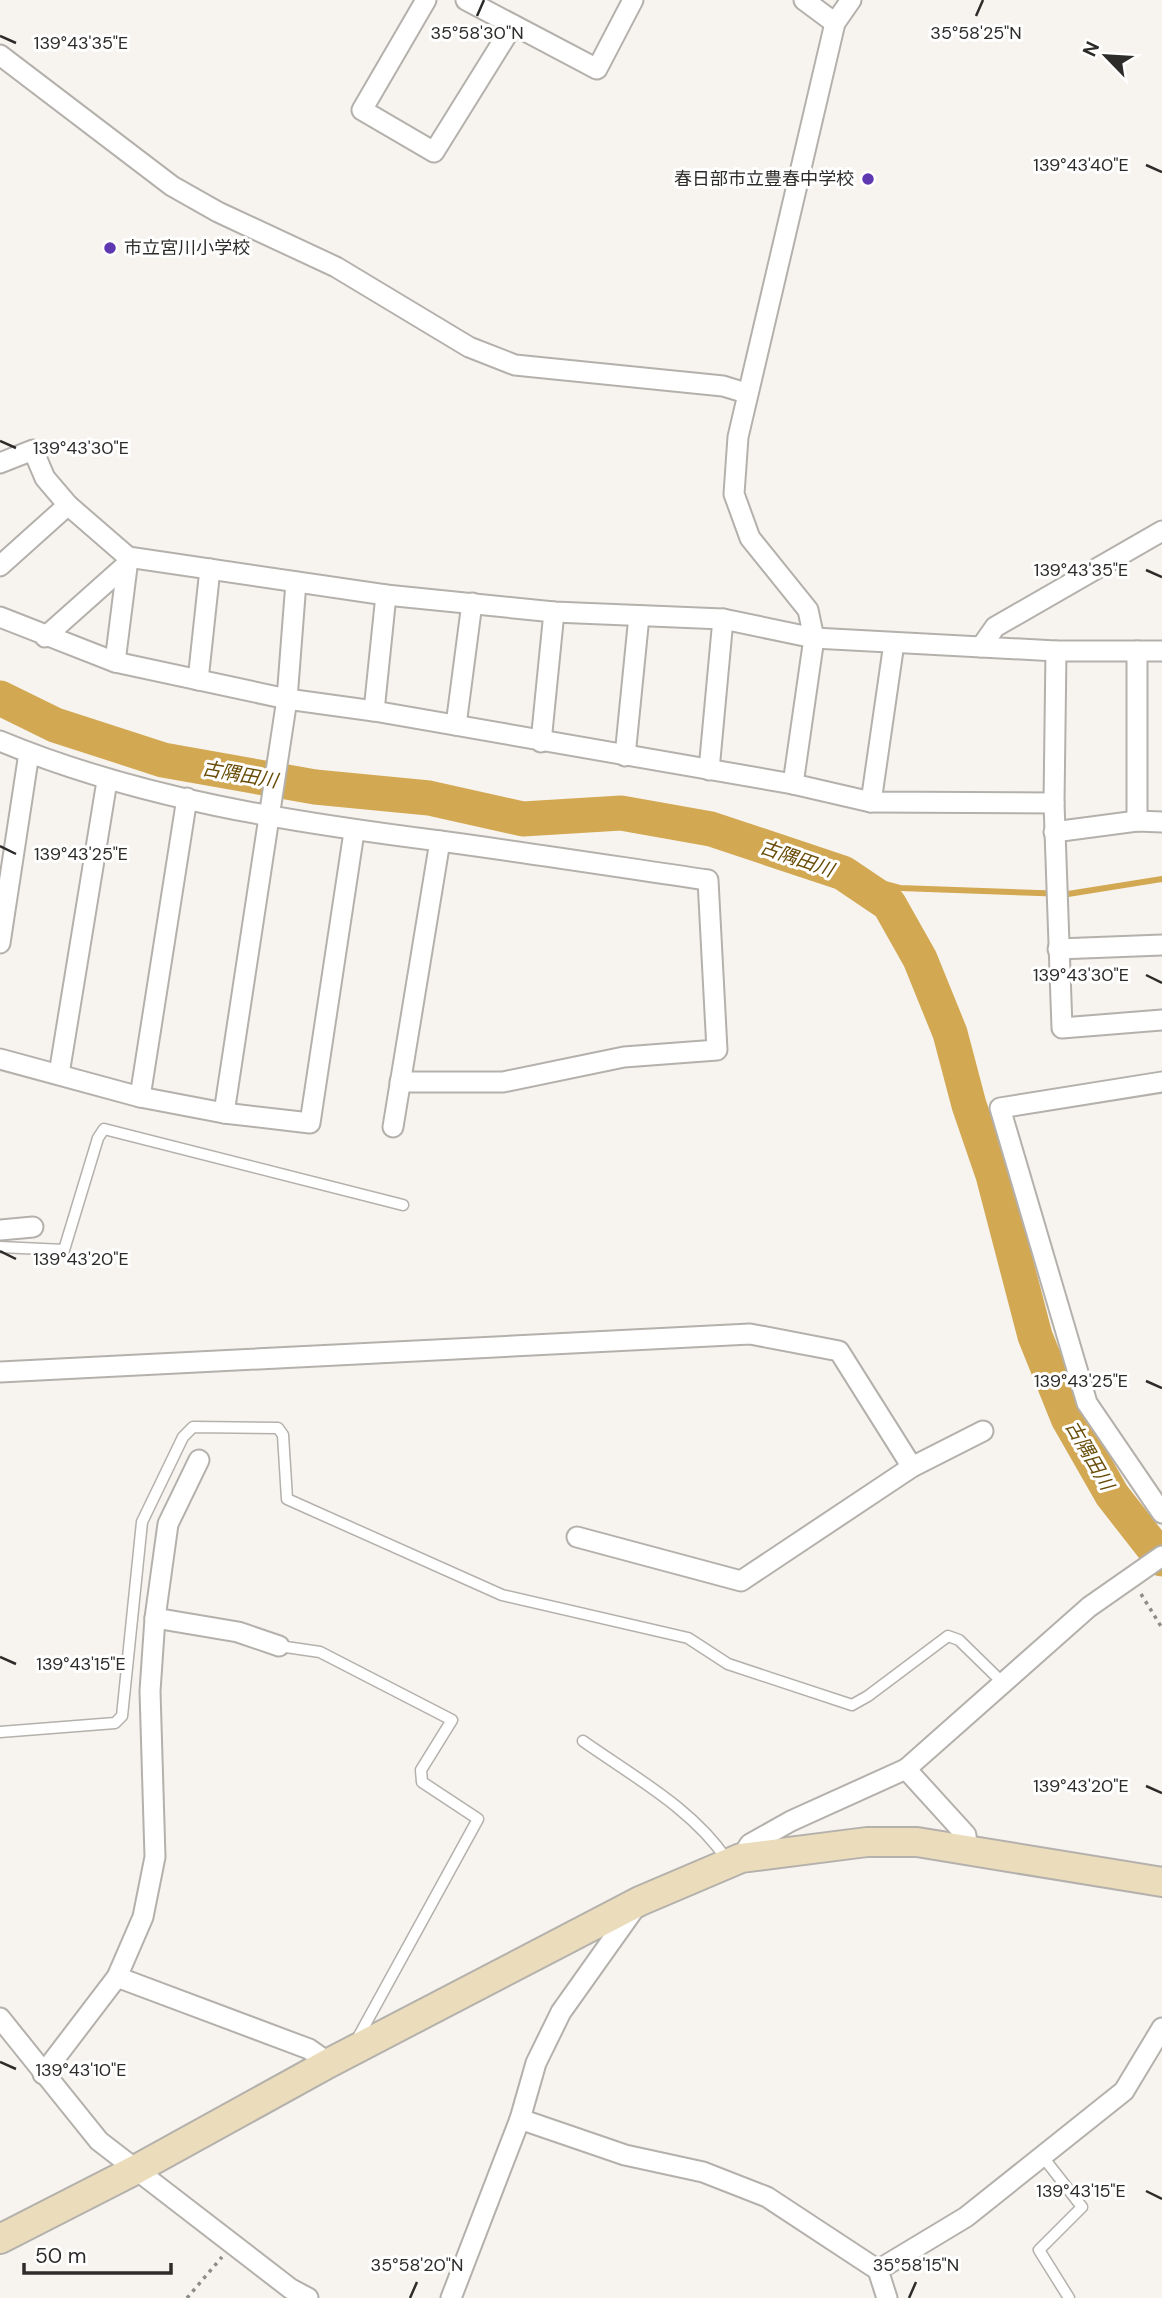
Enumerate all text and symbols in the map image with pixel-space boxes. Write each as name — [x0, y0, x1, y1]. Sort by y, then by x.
text: 35°58'30"N — [430, 21, 524, 45]
text: 35°58'25"N — [930, 21, 1022, 45]
north arrow — [1071, 21, 1141, 91]
text: 139°43'35"E — [34, 31, 128, 55]
text: N — [1077, 37, 1105, 61]
text: 139°43'40"E — [1033, 153, 1129, 177]
place label: 春日部市立豊春中学校 — [674, 167, 854, 191]
marker: 春日部市立豊春中学校 — [860, 171, 876, 187]
place label: 市立宮川小学校 — [124, 236, 250, 260]
marker: 市立宮川小学校 — [102, 240, 118, 256]
text: 139°43'30"E — [33, 436, 129, 460]
text: 139°43'35"E — [1034, 558, 1128, 582]
water label: 古隅田川 — [200, 756, 281, 794]
water label: 古隅田川 — [757, 834, 839, 883]
text: 139°43'25"E — [34, 842, 128, 866]
text: 139°43'30"E — [1033, 963, 1129, 987]
text: 139°43'20"E — [33, 1247, 129, 1271]
text: 139°43'25"E — [1034, 1369, 1128, 1393]
water label: 古隅田川 — [1060, 1416, 1120, 1496]
text: 139°43'15"E — [36, 1652, 126, 1676]
text: 139°43'20"E — [1033, 1774, 1129, 1798]
text: 139°43'10"E — [36, 2058, 126, 2082]
text: 139°43'15"E — [1036, 2179, 1126, 2203]
scale bar — [24, 2232, 172, 2276]
text: 50 m — [35, 2242, 86, 2270]
text: 35°58'20"N — [371, 2253, 463, 2277]
text: 35°58'15"N — [873, 2253, 959, 2277]

